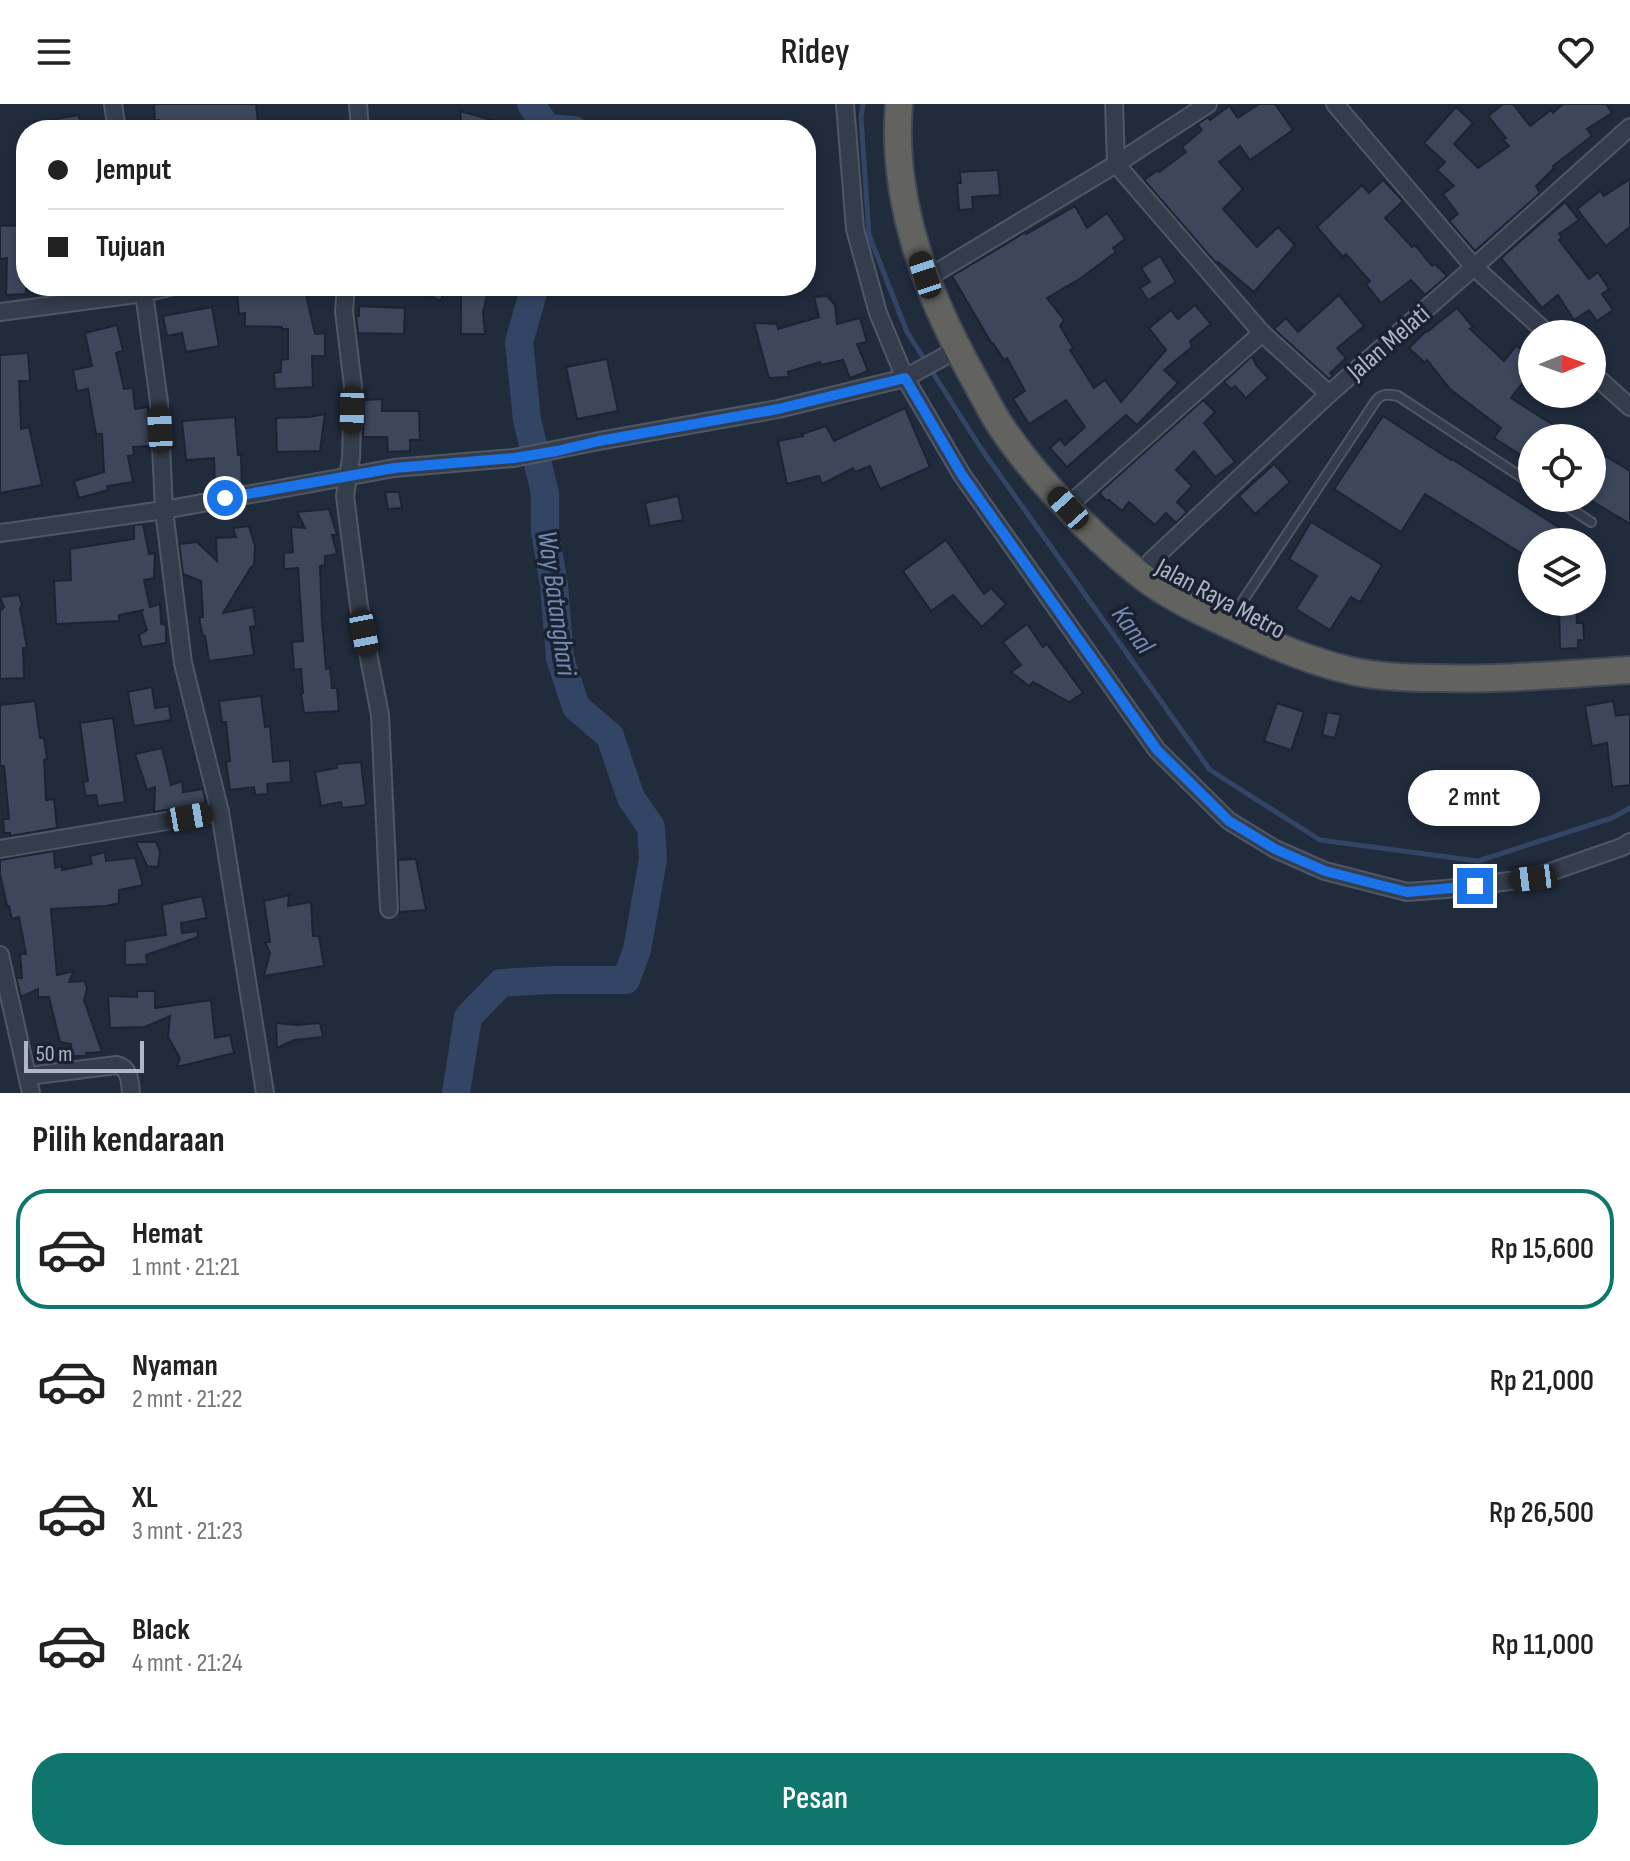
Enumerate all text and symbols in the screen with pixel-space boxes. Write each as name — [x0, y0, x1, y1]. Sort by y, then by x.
icon: menu — [32, 30, 76, 74]
icon: heart — [1554, 30, 1598, 74]
text: Ridey — [781, 31, 849, 74]
text: Jemput — [96, 152, 171, 188]
text: Tujuan — [96, 229, 165, 265]
car — [906, 248, 944, 302]
street label: Jalan Melati — [1341, 299, 1436, 388]
north arrow — [1518, 320, 1606, 408]
map controls — [1518, 320, 1606, 616]
car — [340, 386, 364, 434]
car — [147, 404, 173, 454]
button: locate — [1518, 424, 1606, 512]
route start — [207, 480, 243, 516]
car — [1043, 482, 1093, 534]
button: layers — [1518, 528, 1606, 616]
water label: Way Batanghari — [530, 529, 583, 679]
street label: Jalan Raya Metro — [1149, 552, 1290, 646]
water label: Kanal — [1104, 599, 1162, 661]
car — [348, 607, 380, 659]
callout: 2 mnt — [1409, 770, 1541, 826]
text: 2 mnt — [1448, 782, 1500, 813]
car — [163, 801, 215, 833]
car — [1508, 863, 1558, 893]
route end — [1457, 868, 1493, 904]
scale bar — [24, 1037, 144, 1073]
text: 50 m — [36, 1041, 72, 1068]
text: Pilih kendaraan — [32, 1119, 225, 1162]
icon: car — [36, 1213, 108, 1285]
text: Hemat — [132, 1216, 203, 1252]
text: Rp 15,600 — [1491, 1231, 1594, 1267]
text: 1 mnt · 21:21 — [132, 1252, 239, 1283]
icon: car — [36, 1345, 108, 1417]
text: Nyaman — [132, 1348, 218, 1384]
text: Rp 21,000 — [1490, 1363, 1594, 1399]
text: 2 mnt · 21:22 — [132, 1384, 242, 1415]
icon: car — [36, 1477, 108, 1549]
text: XL — [132, 1480, 158, 1516]
text: Rp 26,500 — [1489, 1495, 1594, 1531]
text: 3 mnt · 21:23 — [132, 1516, 243, 1547]
icon: car — [36, 1609, 108, 1681]
text: Black — [132, 1612, 190, 1648]
text: Rp 11,000 — [1491, 1627, 1594, 1663]
text: 4 mnt · 21:24 — [132, 1648, 243, 1679]
button: Pesan — [32, 1753, 1598, 1845]

